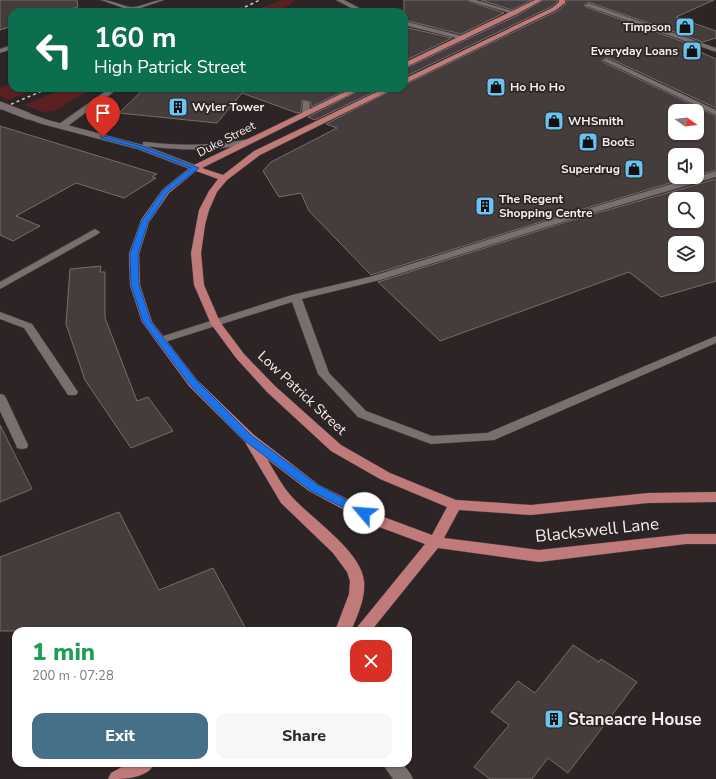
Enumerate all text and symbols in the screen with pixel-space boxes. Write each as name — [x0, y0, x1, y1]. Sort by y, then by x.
shop icon: Timpson — [674, 16, 696, 38]
text: 160 m — [94, 19, 177, 57]
place label: Timpson — [623, 19, 671, 35]
icon: left — [28, 24, 80, 76]
shop icon: Everyday Loans — [681, 40, 703, 62]
place label: Everyday Loans — [591, 43, 678, 59]
text: High Patrick Street — [94, 55, 246, 79]
shop icon: Ho Ho Ho — [485, 76, 507, 98]
place label: Ho Ho Ho — [510, 79, 565, 95]
pin — [86, 96, 120, 137]
building icon: Wyler Tower — [167, 96, 189, 118]
place label: Wyler Tower — [192, 99, 264, 115]
icon: arrive — [92, 102, 114, 124]
north arrow — [668, 104, 704, 140]
map controls — [668, 104, 704, 272]
shop icon: WHSmith — [543, 110, 565, 132]
place label: WHSmith — [568, 113, 623, 129]
street label: Duke Street — [194, 117, 259, 161]
shop icon: Boots — [577, 131, 599, 153]
place label: Boots — [602, 134, 635, 150]
button: sound — [668, 148, 704, 184]
shop icon: Superdrug — [623, 158, 645, 180]
place label: Superdrug — [561, 161, 620, 177]
place label: The Regent Shopping Centre — [499, 191, 593, 221]
button: search — [668, 192, 704, 228]
building icon: The Regent Shopping Centre — [474, 195, 496, 217]
button: layers — [668, 236, 704, 272]
street label: Low Patrick Street — [253, 347, 351, 439]
position arrow — [343, 492, 385, 534]
street label: Blackswell Lane — [534, 512, 660, 548]
text: 1 min — [32, 636, 95, 668]
button: close — [350, 640, 392, 682]
text: 200 m · 07:28 — [32, 667, 114, 685]
building icon: Staneacre House — [543, 708, 565, 730]
place label: Staneacre House — [568, 708, 702, 731]
button: Exit — [32, 713, 208, 759]
button: Share — [216, 713, 392, 759]

